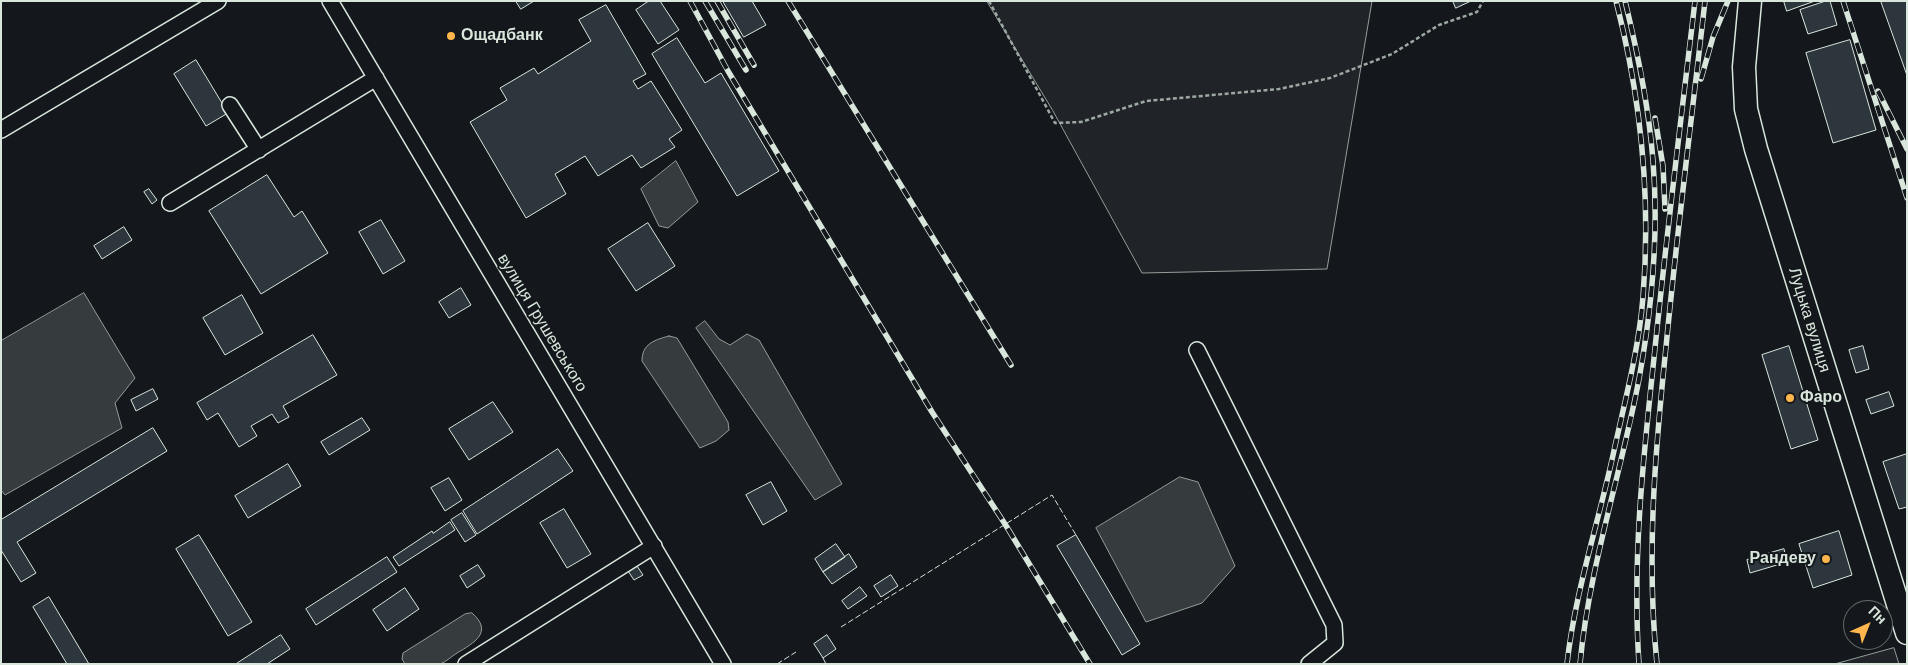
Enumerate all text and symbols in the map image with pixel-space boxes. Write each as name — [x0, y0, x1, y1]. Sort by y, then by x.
place label: Ощадбанк — [461, 26, 543, 46]
marker: Ощадбанк — [445, 30, 457, 42]
street label: вулиця Грушевського — [493, 250, 591, 396]
street label: Луцька вулиця — [1784, 265, 1834, 375]
place label: Фаро — [1800, 388, 1842, 408]
marker: Фаро — [1784, 392, 1796, 404]
place label: Рандеву — [1750, 549, 1816, 569]
marker: Рандеву — [1820, 553, 1832, 565]
north arrow — [1843, 600, 1893, 650]
text: Пн — [1866, 603, 1890, 627]

